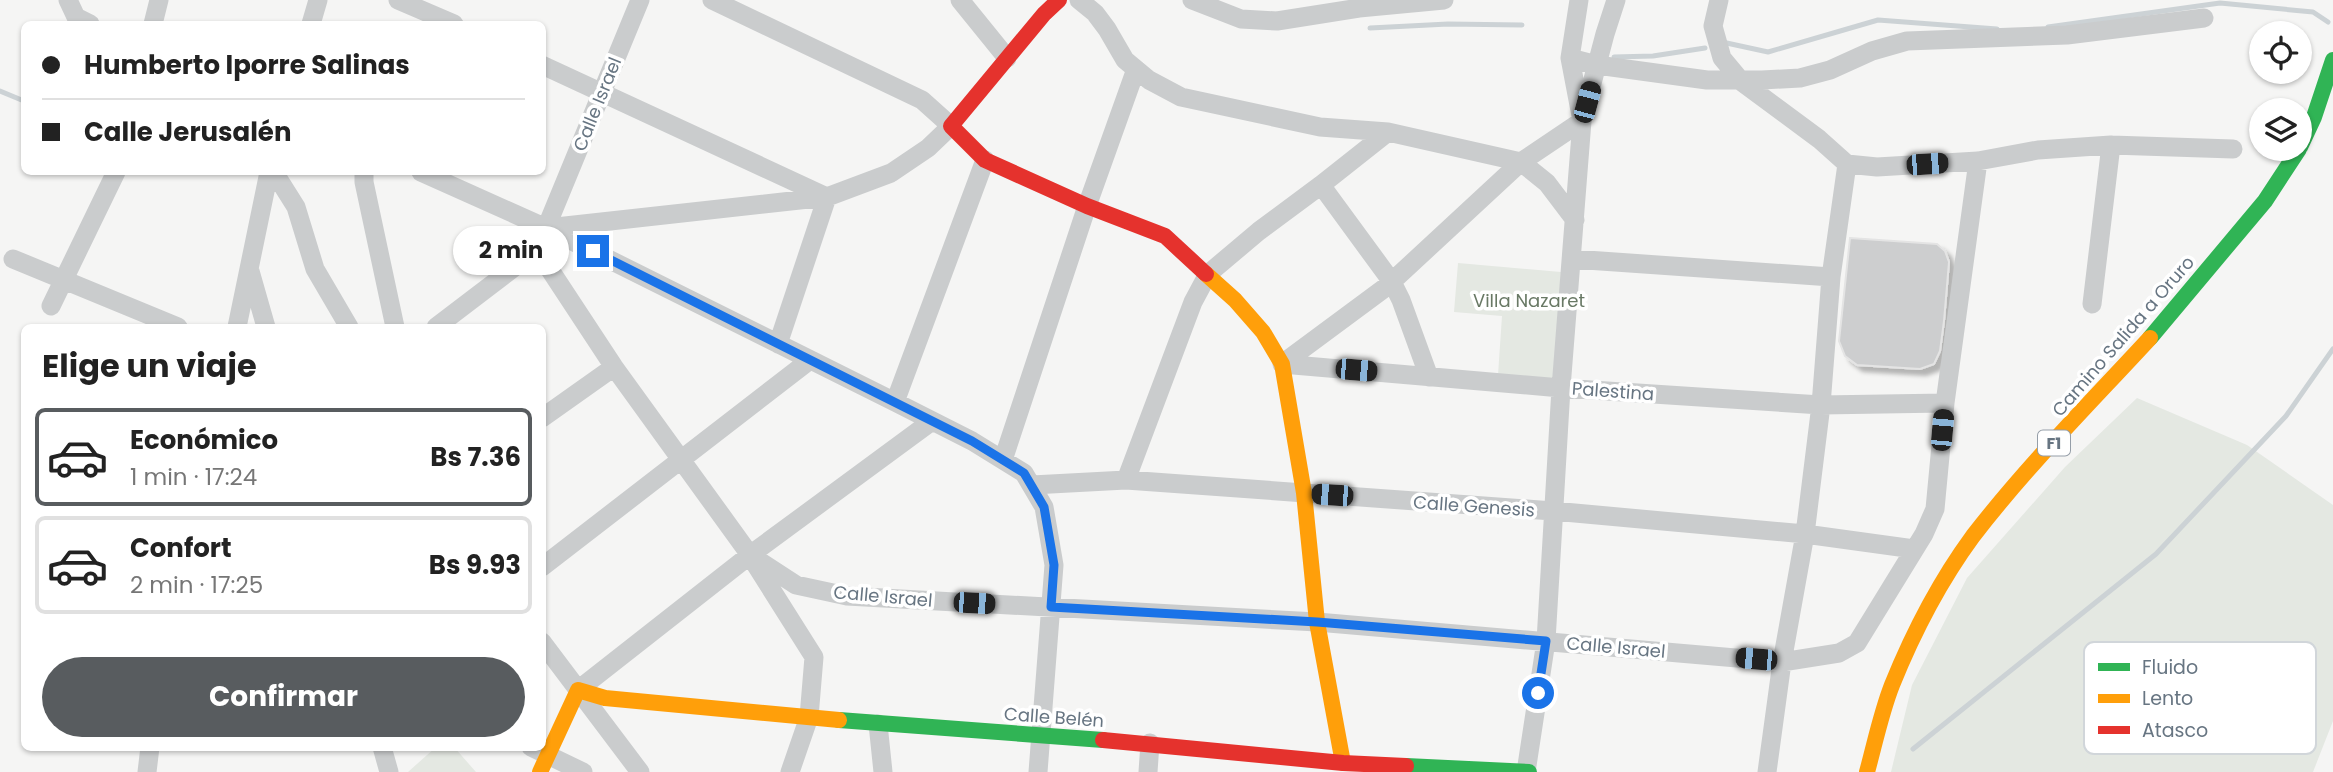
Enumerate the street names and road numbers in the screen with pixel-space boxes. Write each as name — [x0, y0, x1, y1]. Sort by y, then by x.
street label: Calle Israel — [567, 53, 627, 155]
street label: Camino Salida a Oruro — [2046, 250, 2200, 422]
street label: Palestina — [1571, 376, 1655, 406]
road number: F1 — [2038, 430, 2070, 456]
street label: Calle Genesis — [1412, 489, 1536, 523]
street label: Calle Israel — [833, 579, 933, 613]
street label: Calle Israel — [1566, 630, 1666, 664]
street label: Calle Belén — [1003, 701, 1105, 733]

